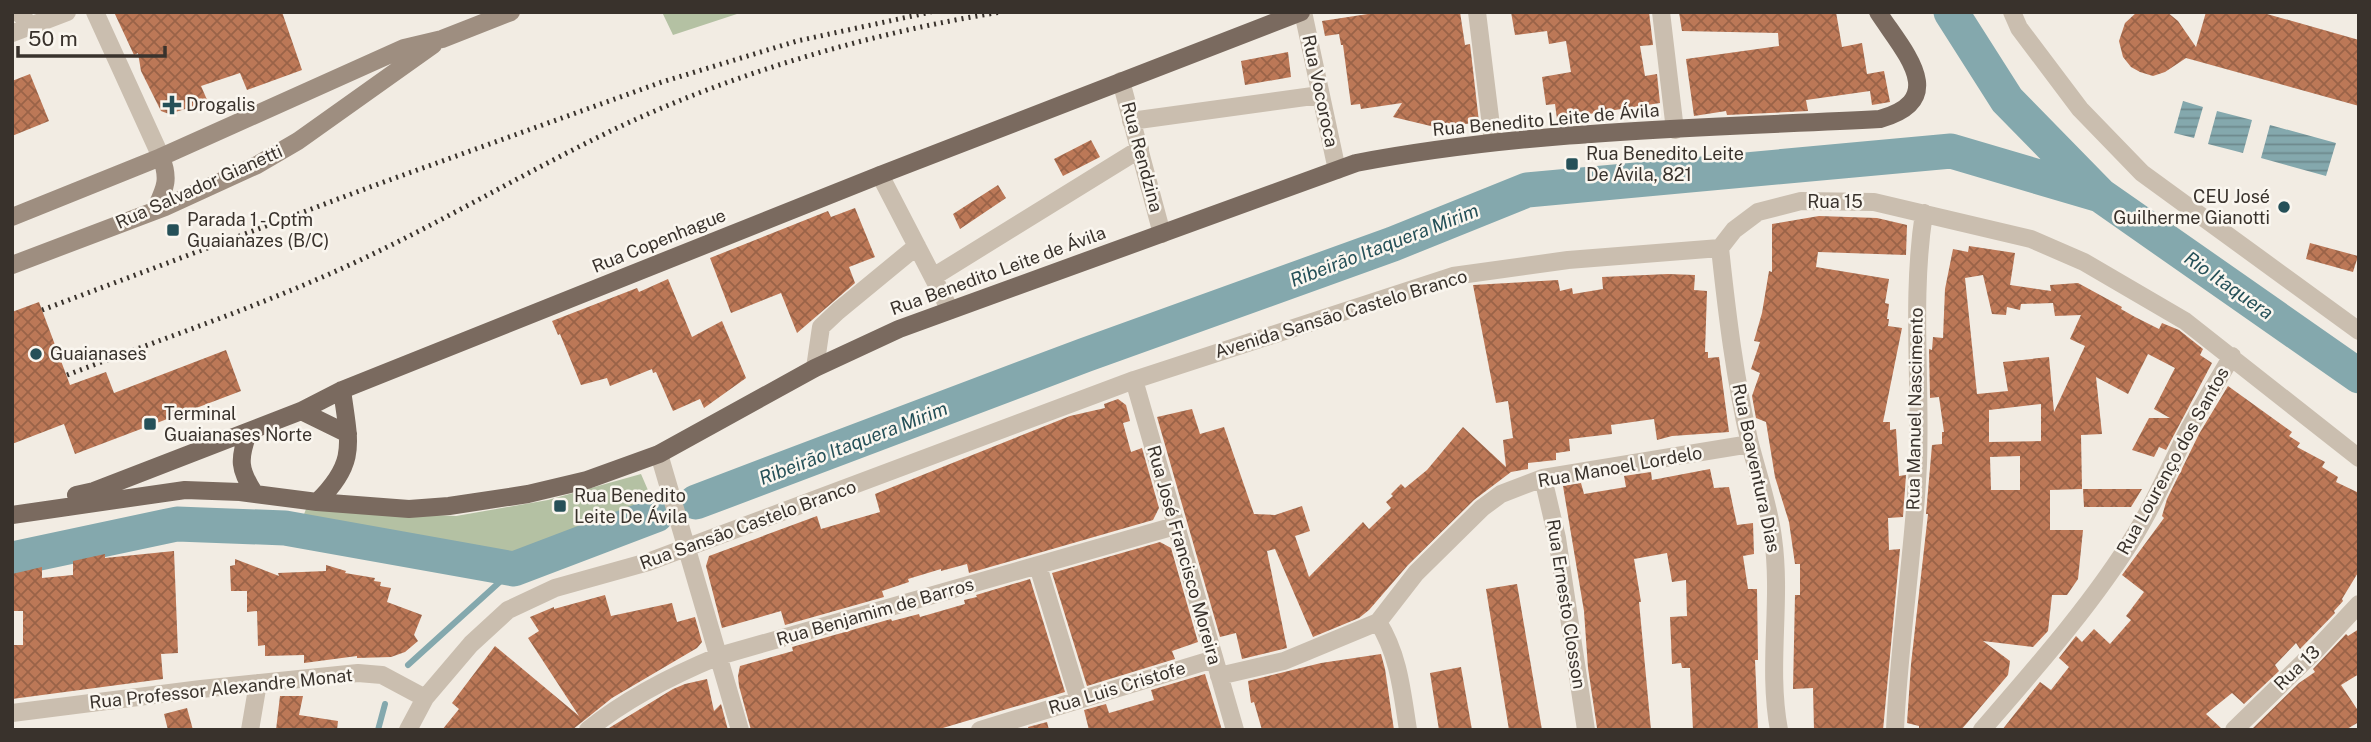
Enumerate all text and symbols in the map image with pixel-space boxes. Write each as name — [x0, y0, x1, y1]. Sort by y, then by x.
scale bar — [18, 14, 164, 58]
text: 50 m — [28, 26, 78, 51]
street label: Rua Vocoroca — [1298, 33, 1343, 149]
place label: Drogalis — [186, 94, 255, 115]
marker: Drogalis — [164, 97, 180, 113]
street label: Rua Benedito Leite de Ávila — [1432, 98, 1660, 140]
street label: Rua Rendzina — [1118, 99, 1167, 214]
street label: Rua Salvador Gianetti — [112, 140, 285, 233]
place label: Rua Benedito Leite De Ávila, 821 — [1586, 143, 1744, 185]
marker: Rua Benedito Leite De Ávila, 821 — [1564, 156, 1580, 172]
place label: CEU José Guilherme Gianotti — [2113, 186, 2270, 228]
street label: Rua 15 — [1807, 191, 1863, 212]
water label: Ribeirão Itaquera Mirim — [1287, 199, 1481, 291]
marker: CEU José Guilherme Gianotti — [2276, 199, 2292, 215]
street label: Rua Copenhague — [589, 204, 729, 277]
place label: Parada 1 - Cptm Guaianazes (B/C) — [187, 209, 329, 251]
street label: Rua Benedito Leite de Ávila — [887, 221, 1108, 319]
marker: Parada 1 - Cptm Guaianazes (B/C) — [165, 222, 181, 238]
water label: Rio Itaquera — [2180, 246, 2278, 324]
street label: Avenida Sansão Castelo Branco — [1212, 265, 1470, 362]
street label: Rua Manuel Nascimento — [1902, 307, 1927, 511]
place label: Guaianases — [50, 343, 147, 364]
marker: Guaianases — [28, 346, 44, 362]
street label: Rua Lourenço dos Santos — [2112, 363, 2233, 558]
street label: Rua Boaventura Dias — [1728, 382, 1785, 554]
water label: Ribeirão Itaquera Mirim — [756, 397, 950, 489]
place label: Terminal Guaianases Norte — [164, 403, 312, 445]
marker: Terminal Guaianases Norte — [142, 416, 158, 432]
street label: Rua Manoel Lordelo — [1536, 442, 1704, 491]
street label: Rua José Francisco Moreira — [1143, 443, 1226, 667]
street label: Rua Sansão Castelo Branco — [637, 475, 859, 574]
place label: Rua Benedito Leite De Ávila — [574, 485, 688, 527]
marker: Rua Benedito Leite De Ávila — [552, 498, 568, 514]
street label: Rua Ernesto Closson — [1543, 518, 1590, 690]
street label: Rua Benjamim de Barros — [774, 573, 976, 650]
street label: Rua 13 — [2269, 641, 2324, 694]
street label: Rua Luis Cristofe — [1046, 657, 1188, 718]
street label: Rua Professor Alexandre Monat — [88, 664, 354, 713]

